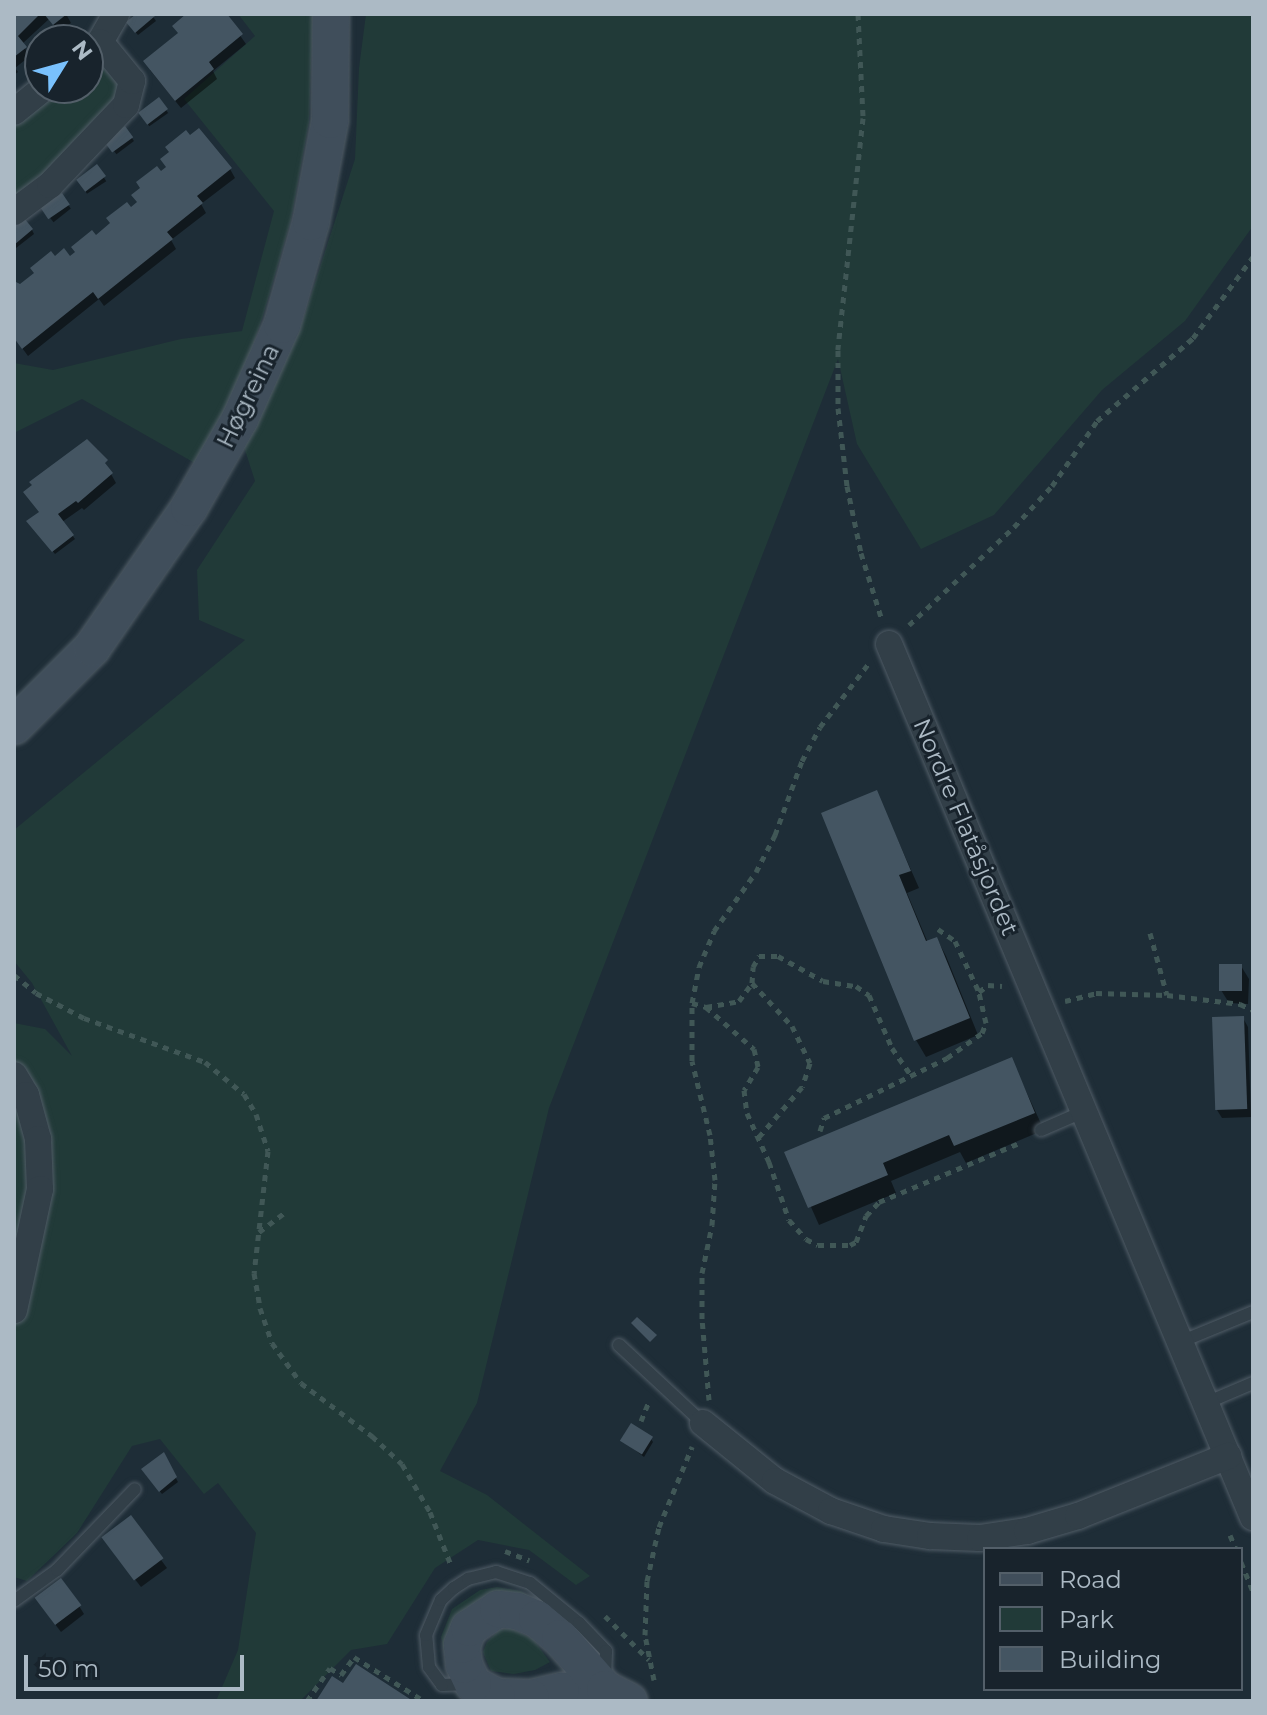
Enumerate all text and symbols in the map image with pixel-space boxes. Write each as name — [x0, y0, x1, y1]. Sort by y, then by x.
north arrow — [24, 24, 104, 104]
text: N — [66, 35, 98, 66]
street label: Høgreina — [211, 340, 285, 452]
street label: Nordre Flatåsjordet — [907, 714, 1025, 940]
legend — [983, 1547, 1243, 1691]
text: Road — [1059, 1565, 1122, 1594]
text: Park — [1059, 1605, 1114, 1634]
scale bar — [28, 1639, 248, 1689]
text: Building — [1059, 1645, 1162, 1674]
text: 50 m — [38, 1654, 99, 1683]

